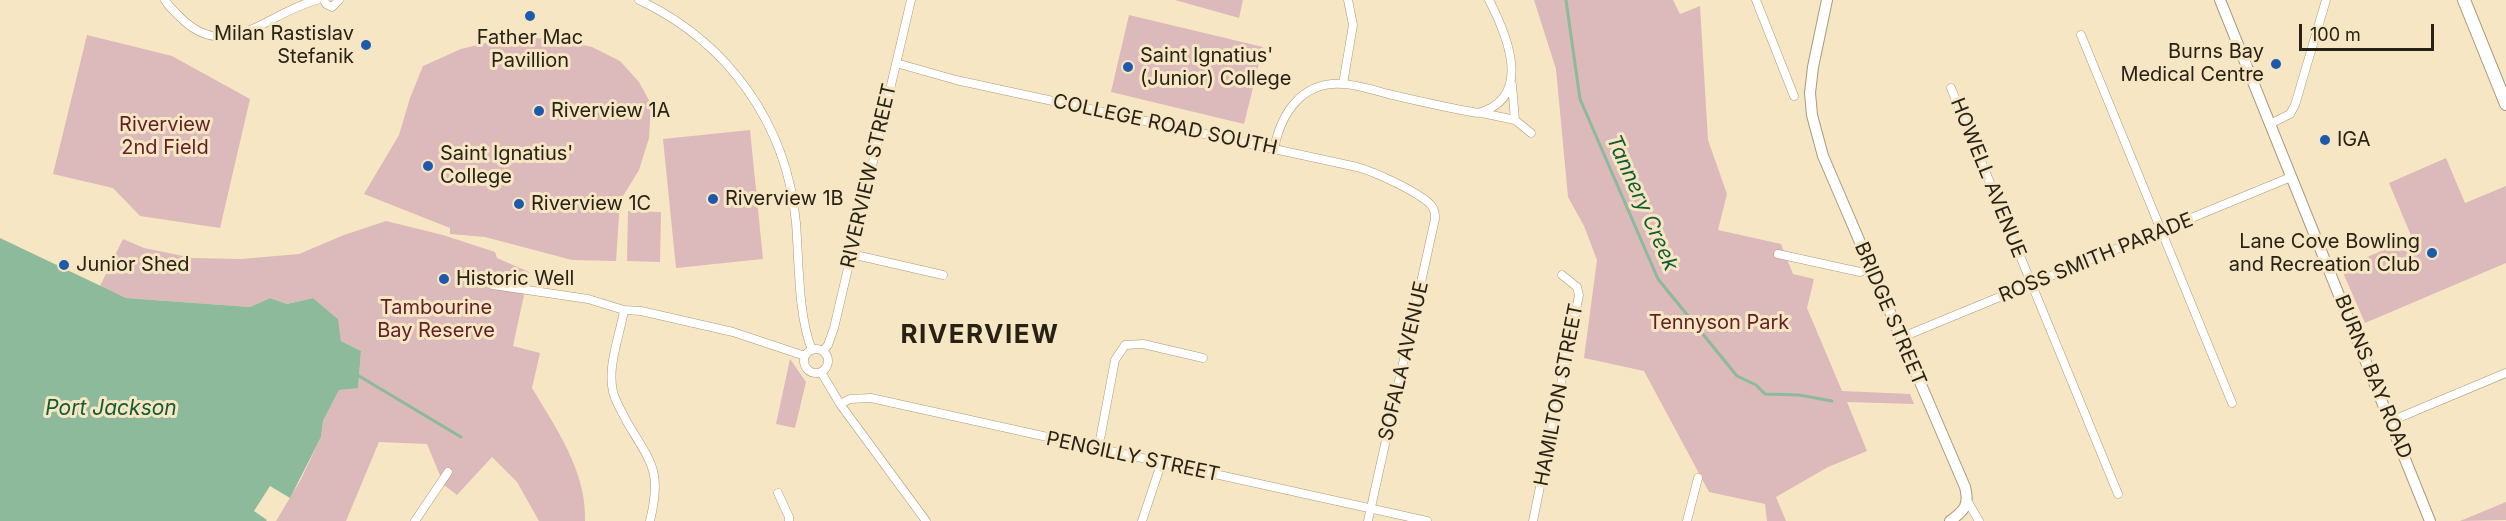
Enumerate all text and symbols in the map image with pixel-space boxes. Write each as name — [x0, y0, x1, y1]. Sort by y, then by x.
marker: Father Mac Pavillion — [523, 9, 537, 23]
scale bar — [2302, 12, 2437, 50]
place label: Milan Rastislav Stefanik — [214, 22, 354, 69]
text: 100 m — [2310, 24, 2361, 45]
place label: Father Mac Pavillion — [477, 26, 583, 73]
marker: Milan Rastislav Stefanik — [359, 38, 373, 52]
place label: Burns Bay Medical Centre — [2120, 40, 2264, 87]
place label: Saint Ignatius' (Junior) College — [1140, 44, 1292, 91]
marker: Burns Bay Medical Centre — [2269, 57, 2283, 71]
marker: Saint Ignatius' (Junior) College — [1121, 60, 1135, 74]
street label: RIVERVIEW STREET — [836, 81, 902, 271]
street label: COLLEGE ROAD SOUTH — [1050, 89, 1280, 161]
street label: HOWELL AVENUE — [1945, 95, 2031, 261]
place label: Riverview 1A — [551, 99, 670, 123]
marker: Riverview 1A — [532, 104, 546, 118]
park label: Riverview 2nd Field — [119, 113, 211, 160]
place label: IGA — [2337, 128, 2371, 152]
water label: Tannery Creek — [1601, 131, 1683, 275]
marker: IGA — [2318, 133, 2332, 147]
place label: Saint Ignatius' College — [440, 142, 573, 189]
marker: Saint Ignatius' College — [421, 159, 435, 173]
place label: Riverview 1B — [725, 187, 844, 211]
place label: Riverview 1C — [531, 192, 651, 216]
marker: Riverview 1B — [706, 192, 720, 206]
marker: Riverview 1C — [512, 197, 526, 211]
street label: ROSS SMITH PARADE — [1995, 208, 2197, 308]
place label: Lane Cove Bowling and Recreation Club — [2229, 230, 2420, 277]
street label: BRIDGE STREET — [1849, 238, 1931, 390]
marker: Lane Cove Bowling and Recreation Club — [2425, 246, 2439, 260]
place label: Junior Shed — [76, 253, 190, 277]
marker: Junior Shed — [57, 258, 71, 272]
place label: Historic Well — [456, 267, 574, 291]
marker: Historic Well — [437, 272, 451, 286]
street label: SOFALA AVENUE — [1374, 279, 1434, 443]
street label: BURNS BAY ROAD — [2329, 292, 2417, 462]
park label: Tambourine Bay Reserve — [377, 296, 495, 343]
street label: HAMILTON STREET — [1530, 302, 1588, 488]
park label: Tennyson Park — [1649, 311, 1789, 335]
district label: RIVERVIEW — [900, 319, 1060, 351]
water label: Port Jackson — [45, 396, 177, 422]
street label: PENGILLY STREET — [1044, 427, 1222, 487]

